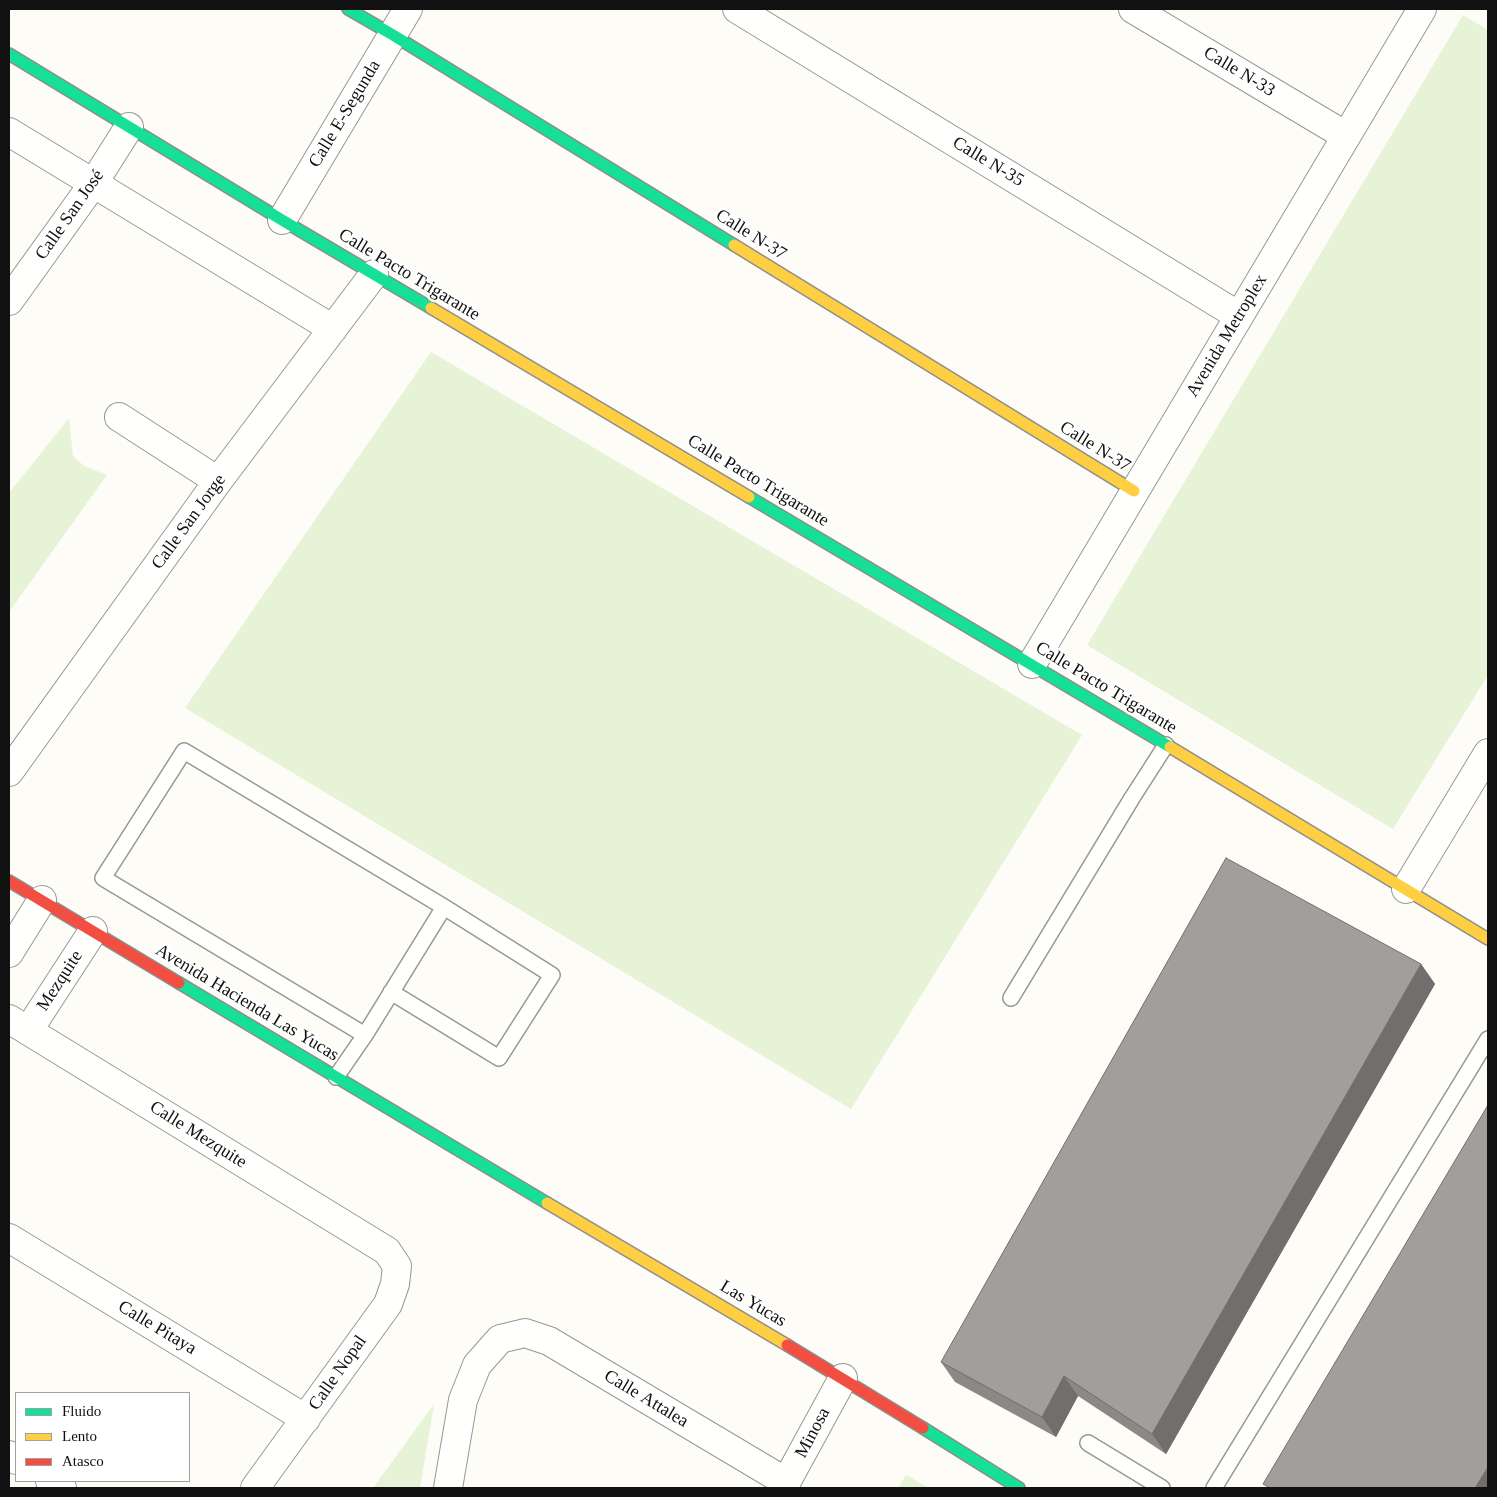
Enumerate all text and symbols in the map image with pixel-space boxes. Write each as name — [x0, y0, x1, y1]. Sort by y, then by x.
street label: Calle N-33 — [1199, 42, 1279, 102]
street label: Calle E-Segunda — [304, 56, 386, 172]
street label: Calle N-35 — [948, 132, 1028, 192]
street label: Calle San José — [31, 166, 109, 264]
street label: Calle N-37 — [712, 205, 790, 265]
street label: Calle Pacto Trigarante — [334, 224, 484, 326]
street label: Avenida Metroplex — [1182, 271, 1272, 401]
street label: Calle N-37 — [1056, 417, 1134, 477]
street label: Calle Pacto Trigarante — [683, 430, 833, 532]
street label: Calle San Jorge — [147, 470, 231, 574]
street label: Calle Pacto Trigarante — [1031, 637, 1181, 739]
street label: Avenida Hacienda Las Yucas — [151, 940, 343, 1066]
street label: Mezquite — [32, 947, 88, 1015]
street label: Calle Mezquite — [145, 1097, 251, 1173]
street label: Las Yucas — [716, 1276, 790, 1332]
street label: Calle Pitaya — [114, 1296, 200, 1360]
street label: Calle Nopal — [304, 1331, 372, 1415]
street label: Calle Attalea — [600, 1365, 692, 1433]
legend — [15, 1392, 190, 1482]
text: Fluido — [62, 1403, 101, 1419]
street label: Minosa — [791, 1404, 835, 1462]
text: Lento — [62, 1428, 97, 1444]
text: Atasco — [62, 1453, 104, 1469]

